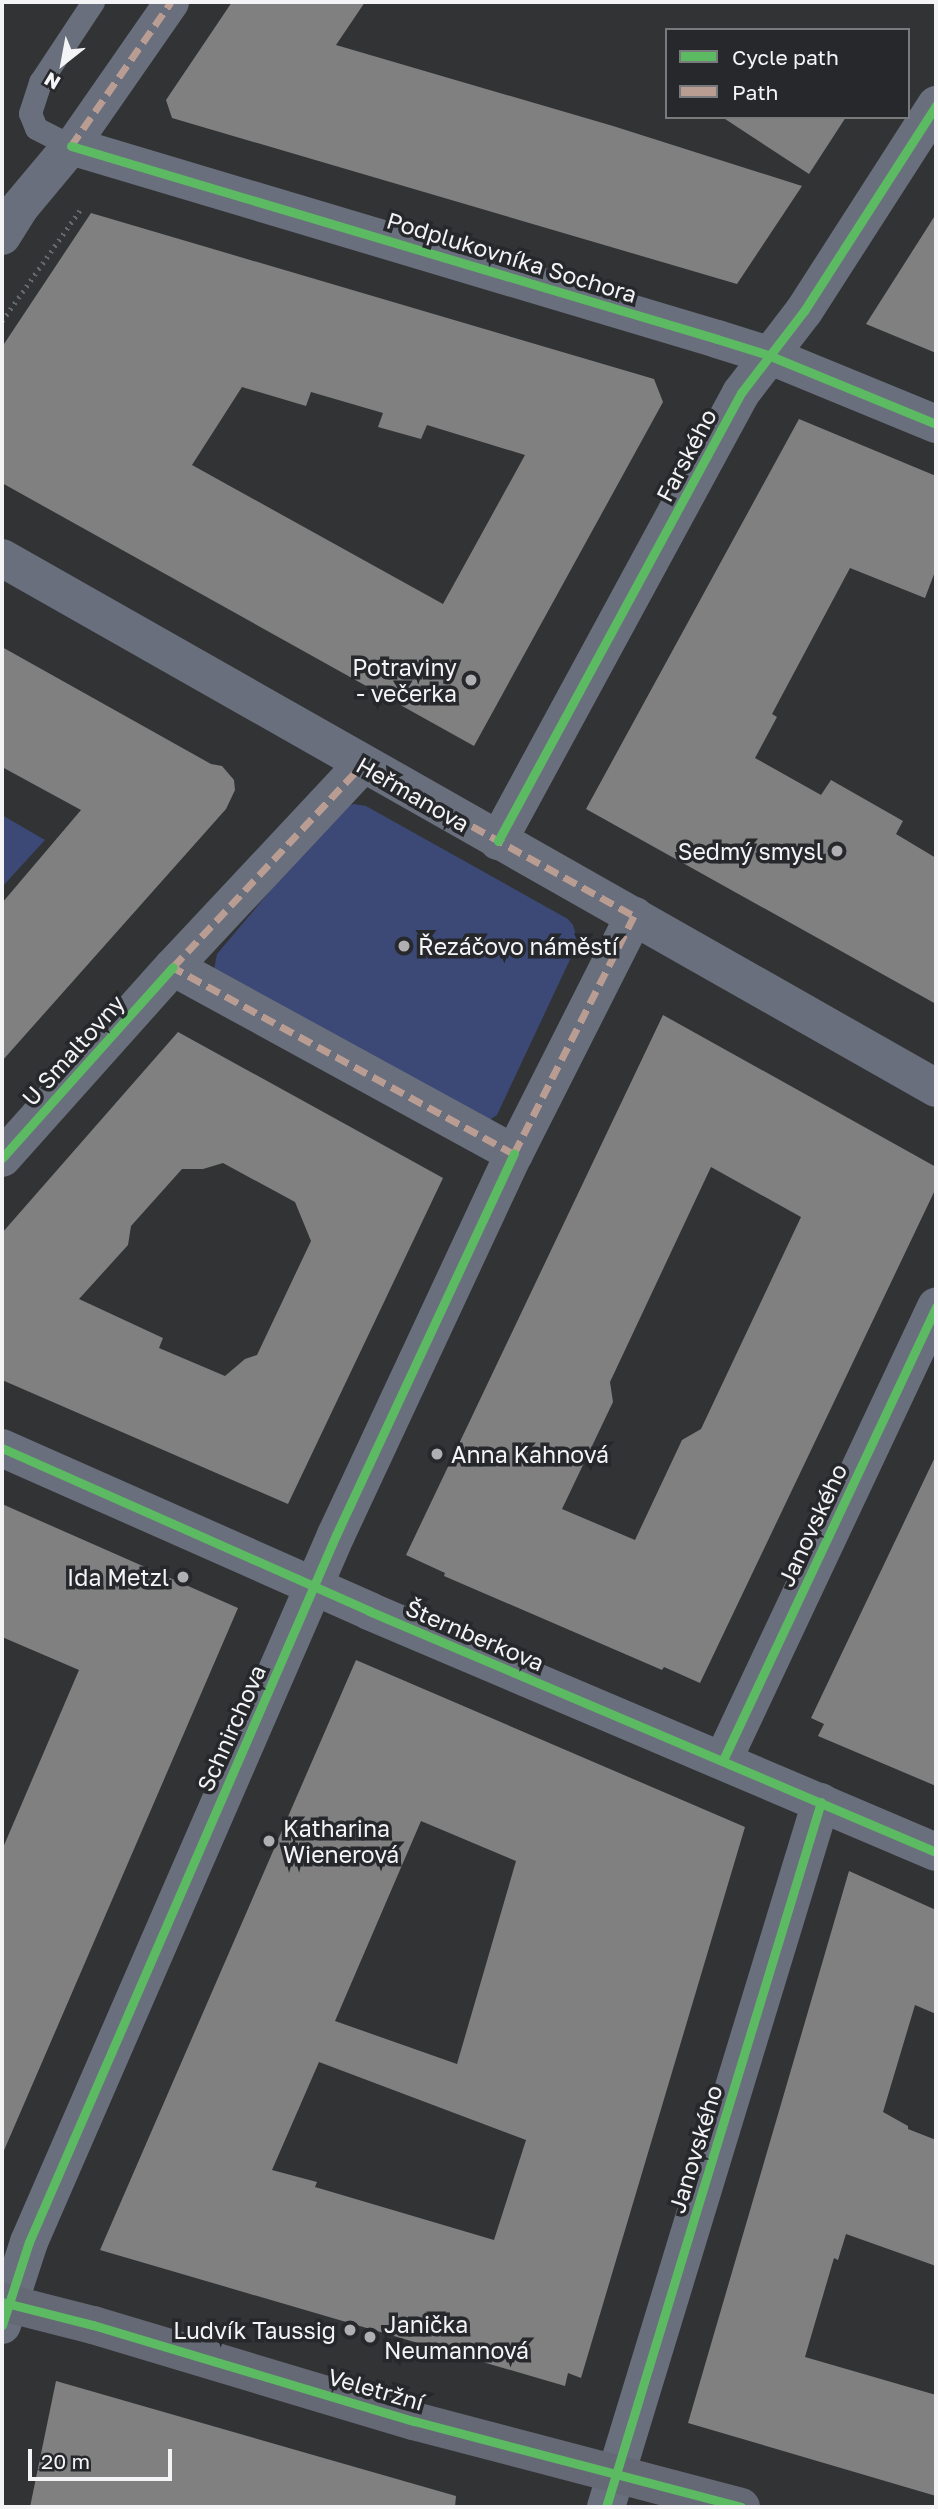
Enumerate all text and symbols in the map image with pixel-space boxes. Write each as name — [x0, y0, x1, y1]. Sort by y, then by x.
north arrow — [28, 28, 98, 98]
legend — [665, 28, 910, 119]
text: Cycle path — [732, 44, 839, 70]
text: N — [40, 68, 64, 95]
text: Path — [732, 79, 779, 105]
street label: Podplukovníka Sochora — [384, 206, 640, 308]
street label: Farského — [650, 404, 722, 506]
place label: Potraviny - večerka — [352, 653, 457, 707]
marker: Potraviny - večerka — [463, 672, 479, 688]
street label: Heřmanova — [352, 751, 474, 837]
place label: Sedmý smysl — [678, 837, 823, 865]
marker: Sedmý smysl — [829, 843, 845, 859]
place label: Řezáčovo náměstí — [418, 932, 618, 960]
marker: Řezáčovo náměstí — [396, 938, 412, 954]
street label: U Smaltovny — [16, 989, 130, 1111]
place label: Anna Kahnová — [451, 1440, 609, 1468]
marker: Anna Kahnová — [429, 1446, 445, 1462]
street label: Janovského — [772, 1459, 852, 1591]
place label: Ida Metzl — [67, 1563, 169, 1591]
marker: Ida Metzl — [175, 1569, 191, 1585]
street label: Šternberkova — [402, 1593, 548, 1677]
street label: Schnirchova — [191, 1660, 271, 1796]
place label: Katharina Wienerová — [283, 1814, 399, 1868]
marker: Katharina Wienerová — [261, 1833, 277, 1849]
street label: Janovského — [662, 2082, 728, 2216]
place label: Janička Neumannová — [384, 2310, 529, 2364]
place label: Ludvík Taussig — [173, 2316, 336, 2344]
marker: Ludvík Taussig — [342, 2322, 358, 2338]
marker: Janička Neumannová — [362, 2329, 378, 2345]
street label: Veletržní — [325, 2362, 427, 2416]
scale bar — [32, 2436, 175, 2480]
text: 20 m — [41, 2448, 90, 2474]

